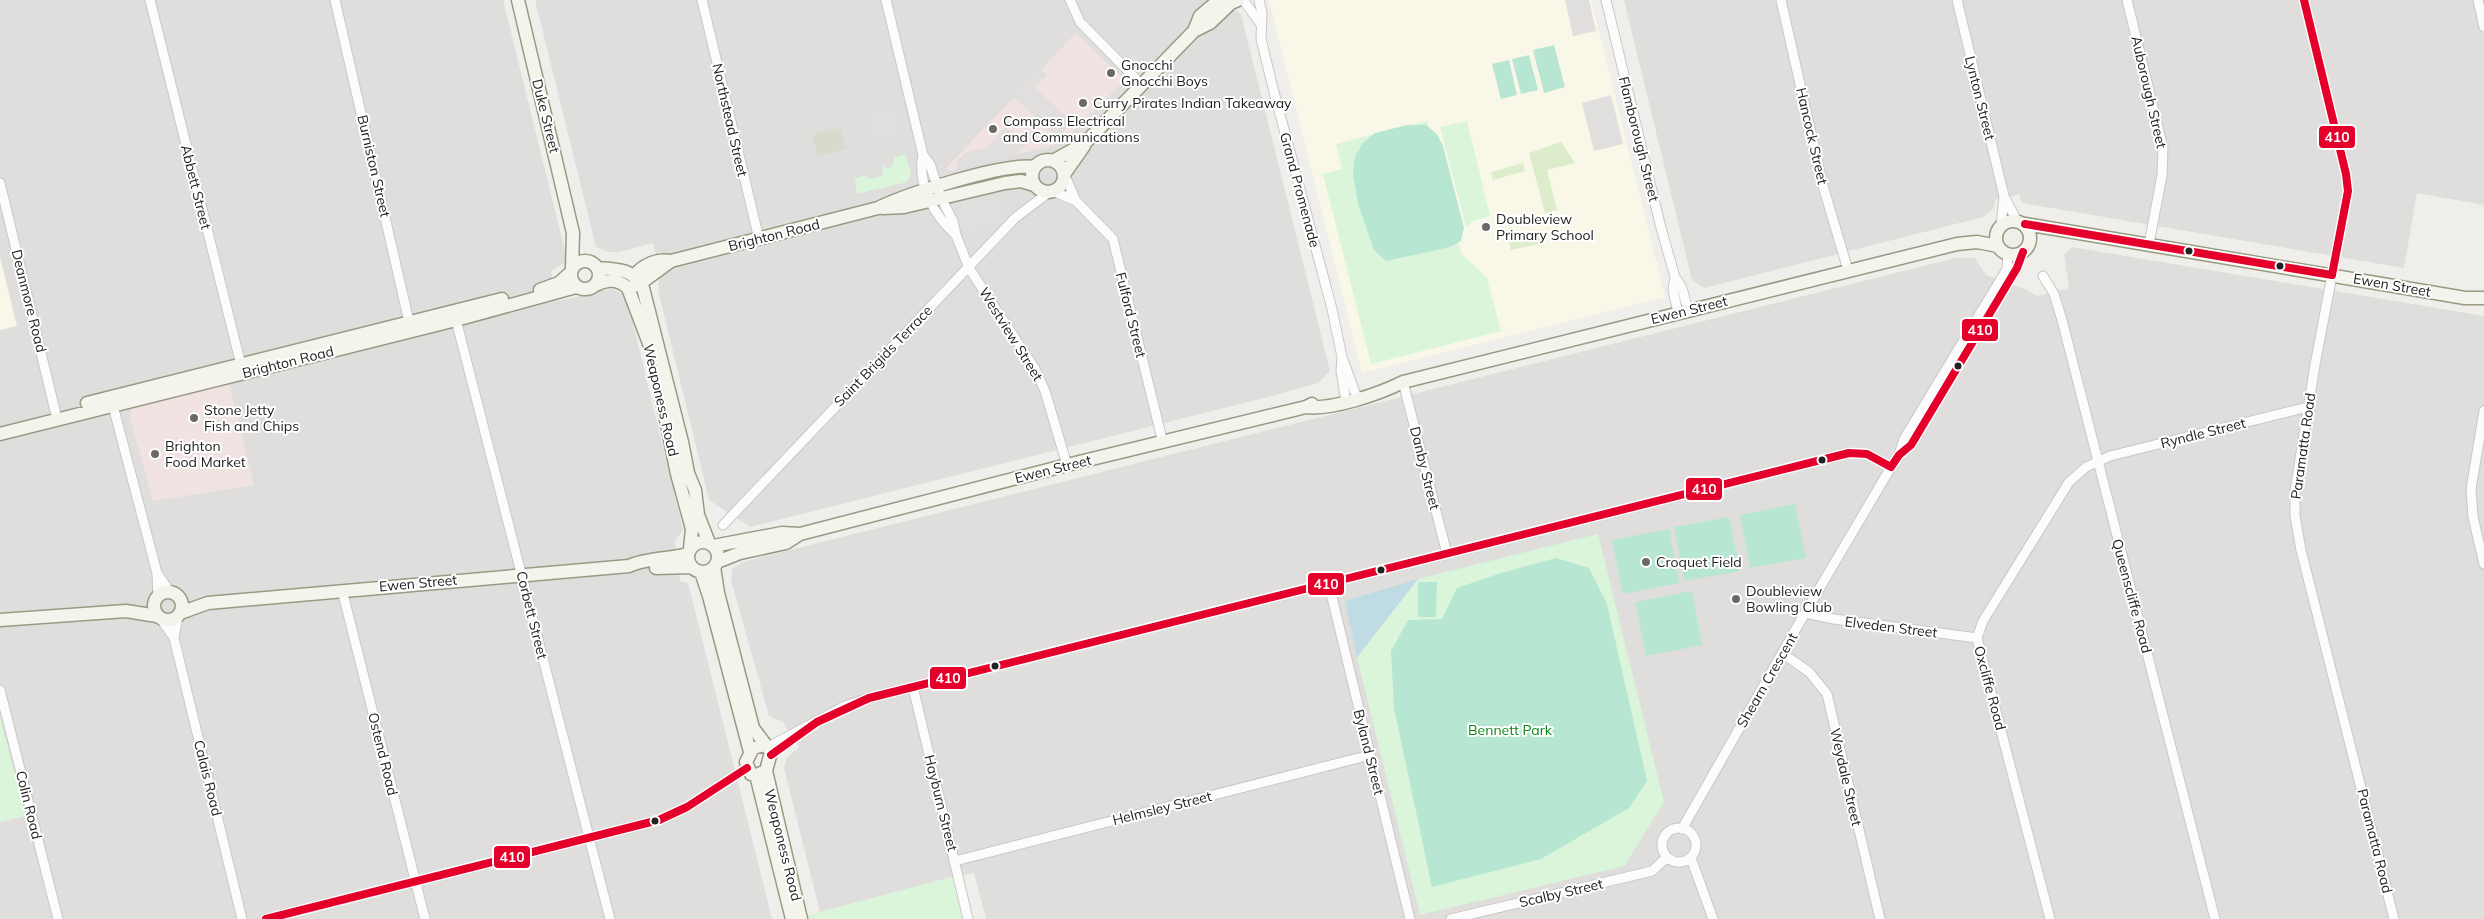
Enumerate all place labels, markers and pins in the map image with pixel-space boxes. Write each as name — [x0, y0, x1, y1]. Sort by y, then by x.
place label: Gnocchi Gnocchi Boys — [1121, 56, 1208, 90]
marker: Gnocchi Gnocchi Boys — [1105, 67, 1117, 79]
place label: Curry Pirates Indian Takeaway — [1093, 94, 1292, 112]
marker: Curry Pirates Indian Takeaway — [1077, 97, 1089, 109]
place label: Compass Electrical and Communications — [1003, 112, 1140, 146]
marker: Compass Electrical and Communications — [987, 123, 999, 135]
place label: Doubleview Primary School — [1496, 210, 1594, 244]
marker: Doubleview Primary School — [1480, 221, 1492, 233]
unlabelled marker — [2184, 246, 2194, 256]
unlabelled marker — [2275, 261, 2285, 271]
unlabelled marker — [1953, 361, 1963, 371]
place label: Stone Jetty Fish and Chips — [204, 401, 299, 435]
marker: Stone Jetty Fish and Chips — [188, 412, 200, 424]
place label: Brighton Food Market — [165, 437, 246, 471]
marker: Brighton Food Market — [149, 448, 161, 460]
unlabelled marker — [1817, 455, 1827, 465]
place label: Croquet Field — [1656, 553, 1742, 571]
marker: Croquet Field — [1640, 556, 1652, 568]
unlabelled marker — [1376, 565, 1386, 575]
place label: Doubleview Bowling Club — [1746, 582, 1832, 616]
marker: Doubleview Bowling Club — [1730, 593, 1742, 605]
unlabelled marker — [990, 661, 1000, 671]
unlabelled marker — [650, 816, 660, 826]

